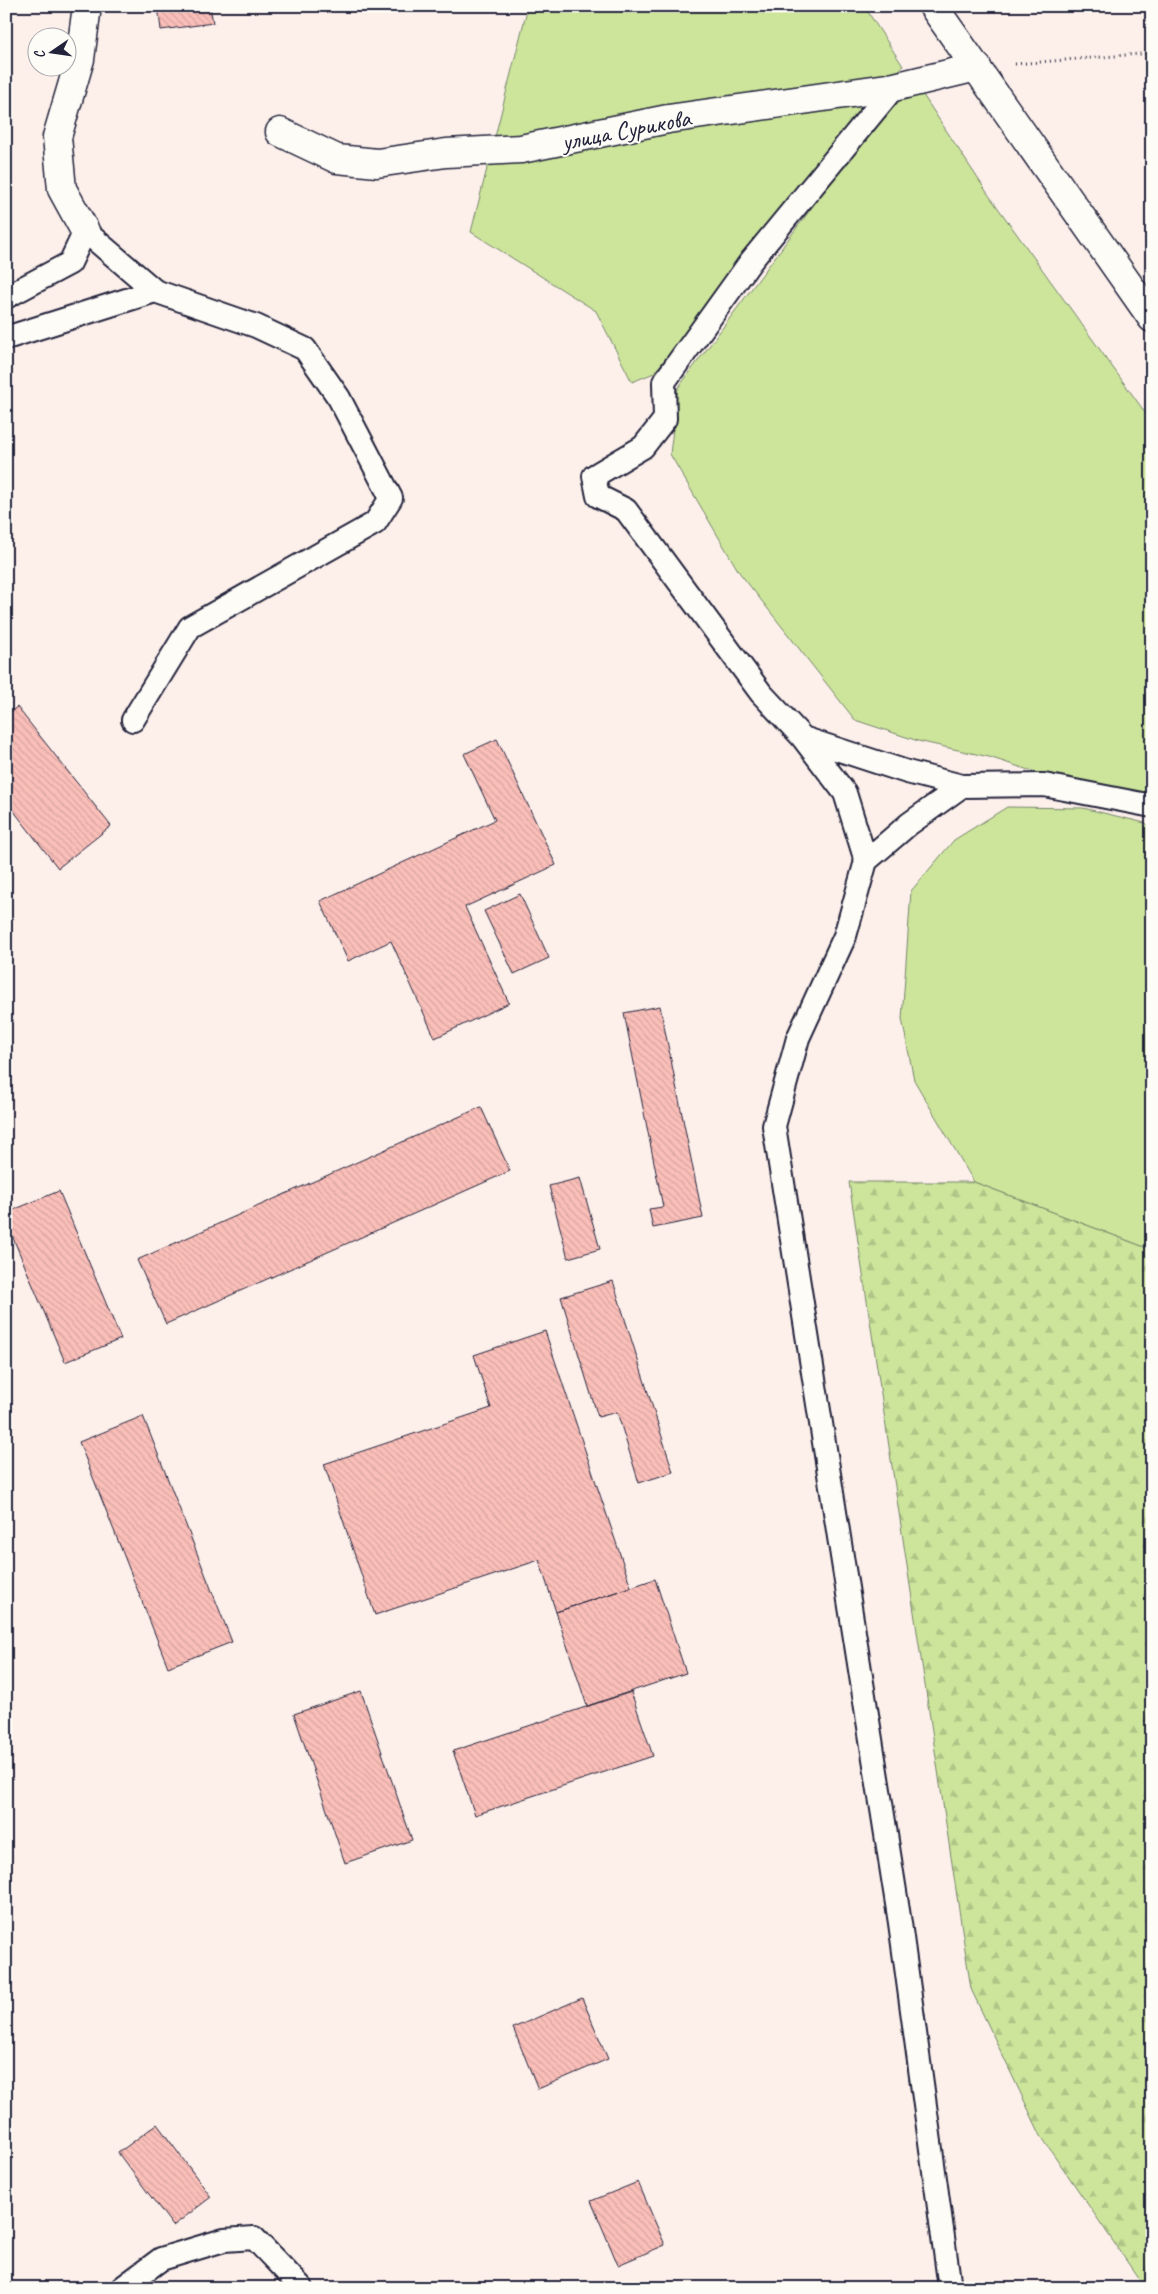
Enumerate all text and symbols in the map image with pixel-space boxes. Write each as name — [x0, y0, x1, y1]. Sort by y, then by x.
north arrow — [28, 28, 78, 78]
text: С — [30, 47, 49, 60]
street label: улица Сурикова — [557, 101, 695, 159]

